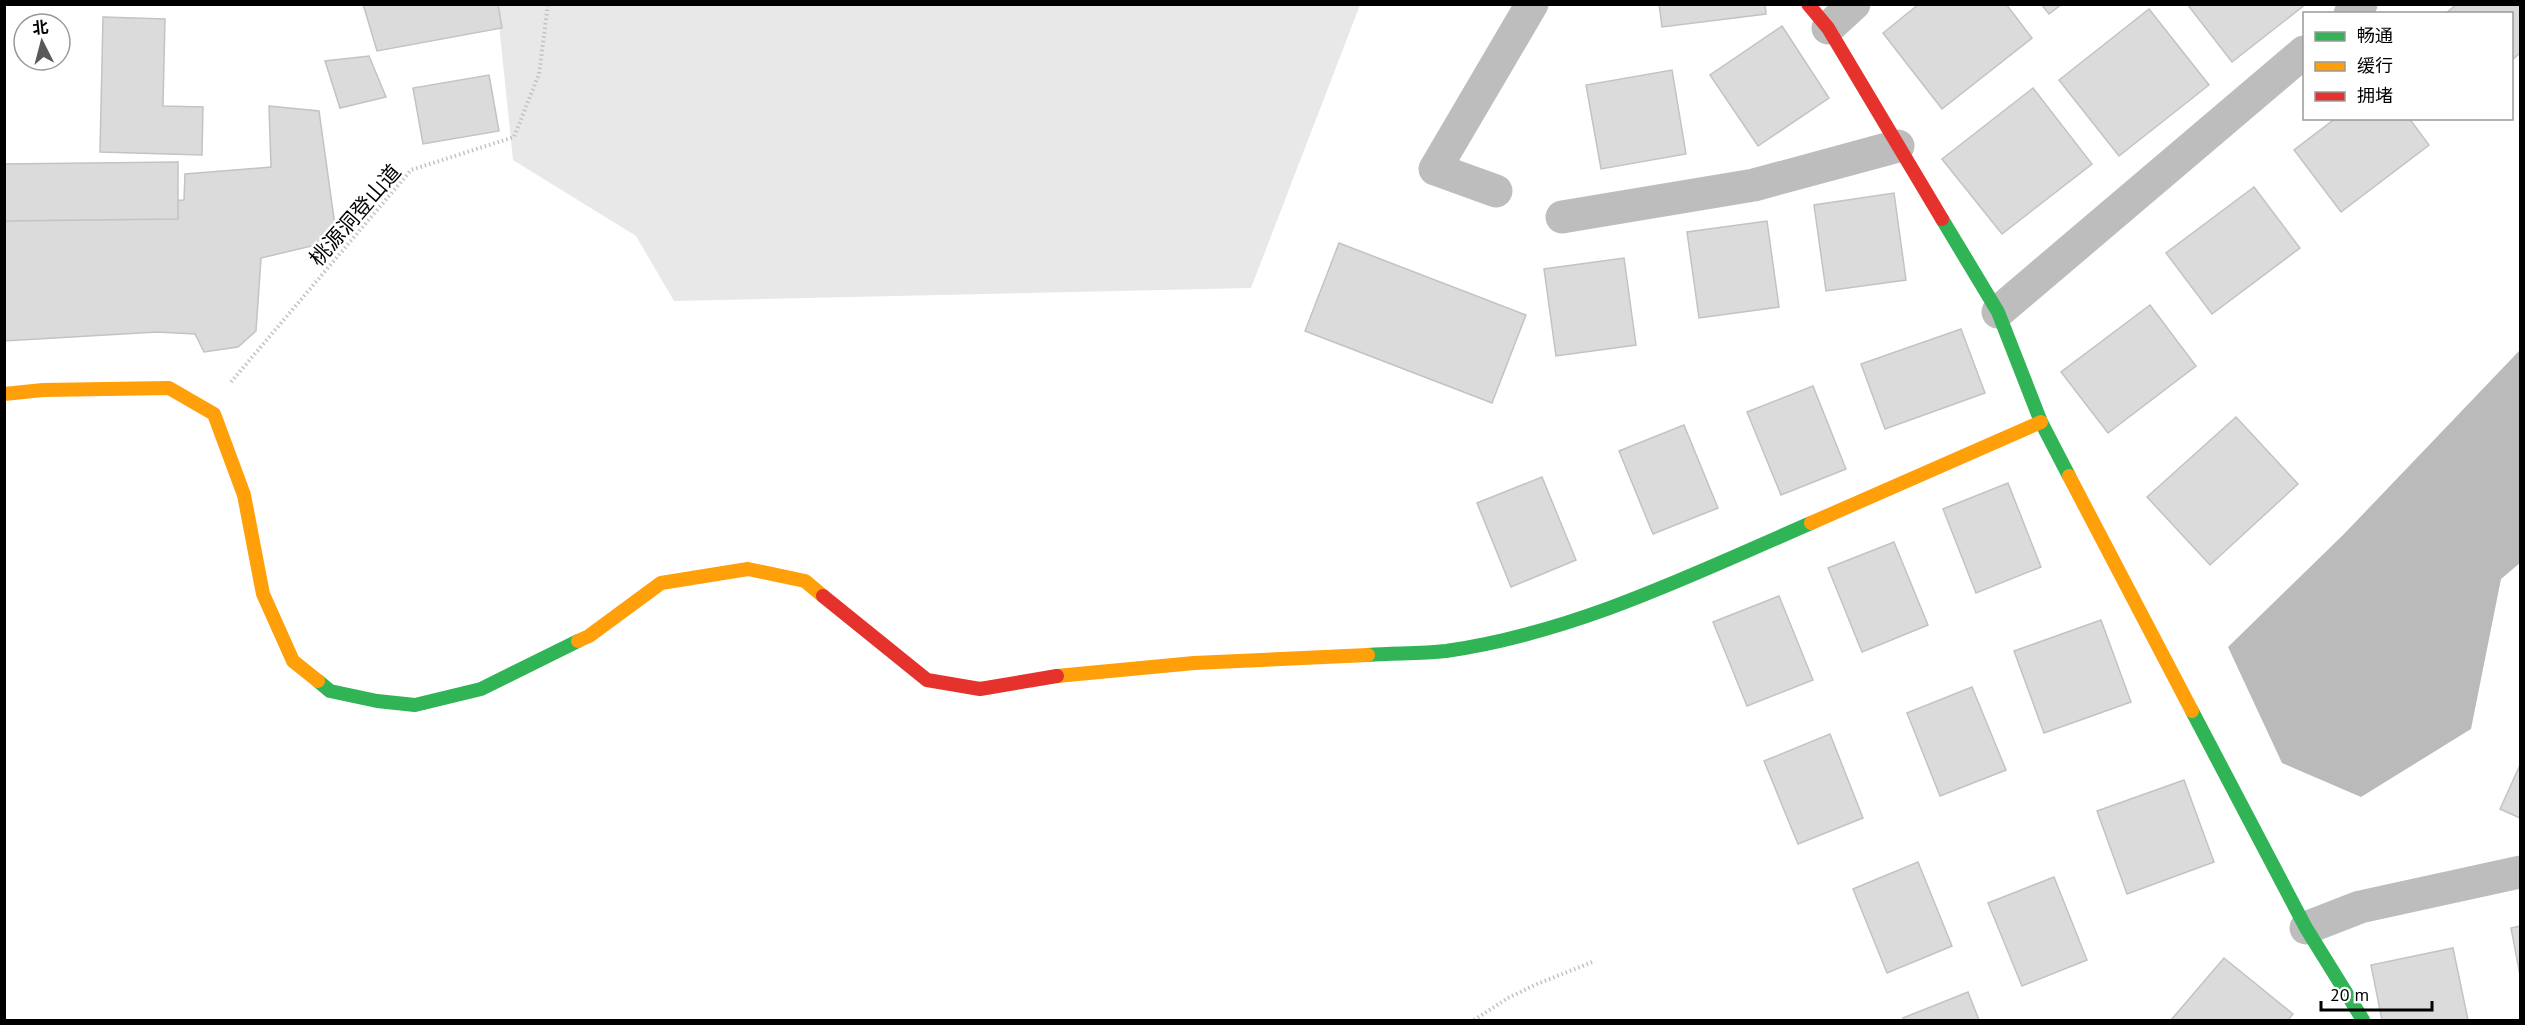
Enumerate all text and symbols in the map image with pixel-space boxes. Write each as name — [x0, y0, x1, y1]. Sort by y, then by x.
north arrow — [12, 12, 72, 72]
legend — [2303, 12, 2513, 120]
text: 北 — [31, 16, 49, 38]
text: 畅通 — [2357, 24, 2393, 47]
text: 缓行 — [2357, 54, 2393, 77]
text: 拥堵 — [2357, 84, 2393, 107]
street label: 桃源洞登山道 — [303, 159, 407, 271]
scale bar — [2321, 974, 2432, 1012]
text: 20 m — [2330, 983, 2369, 1006]

